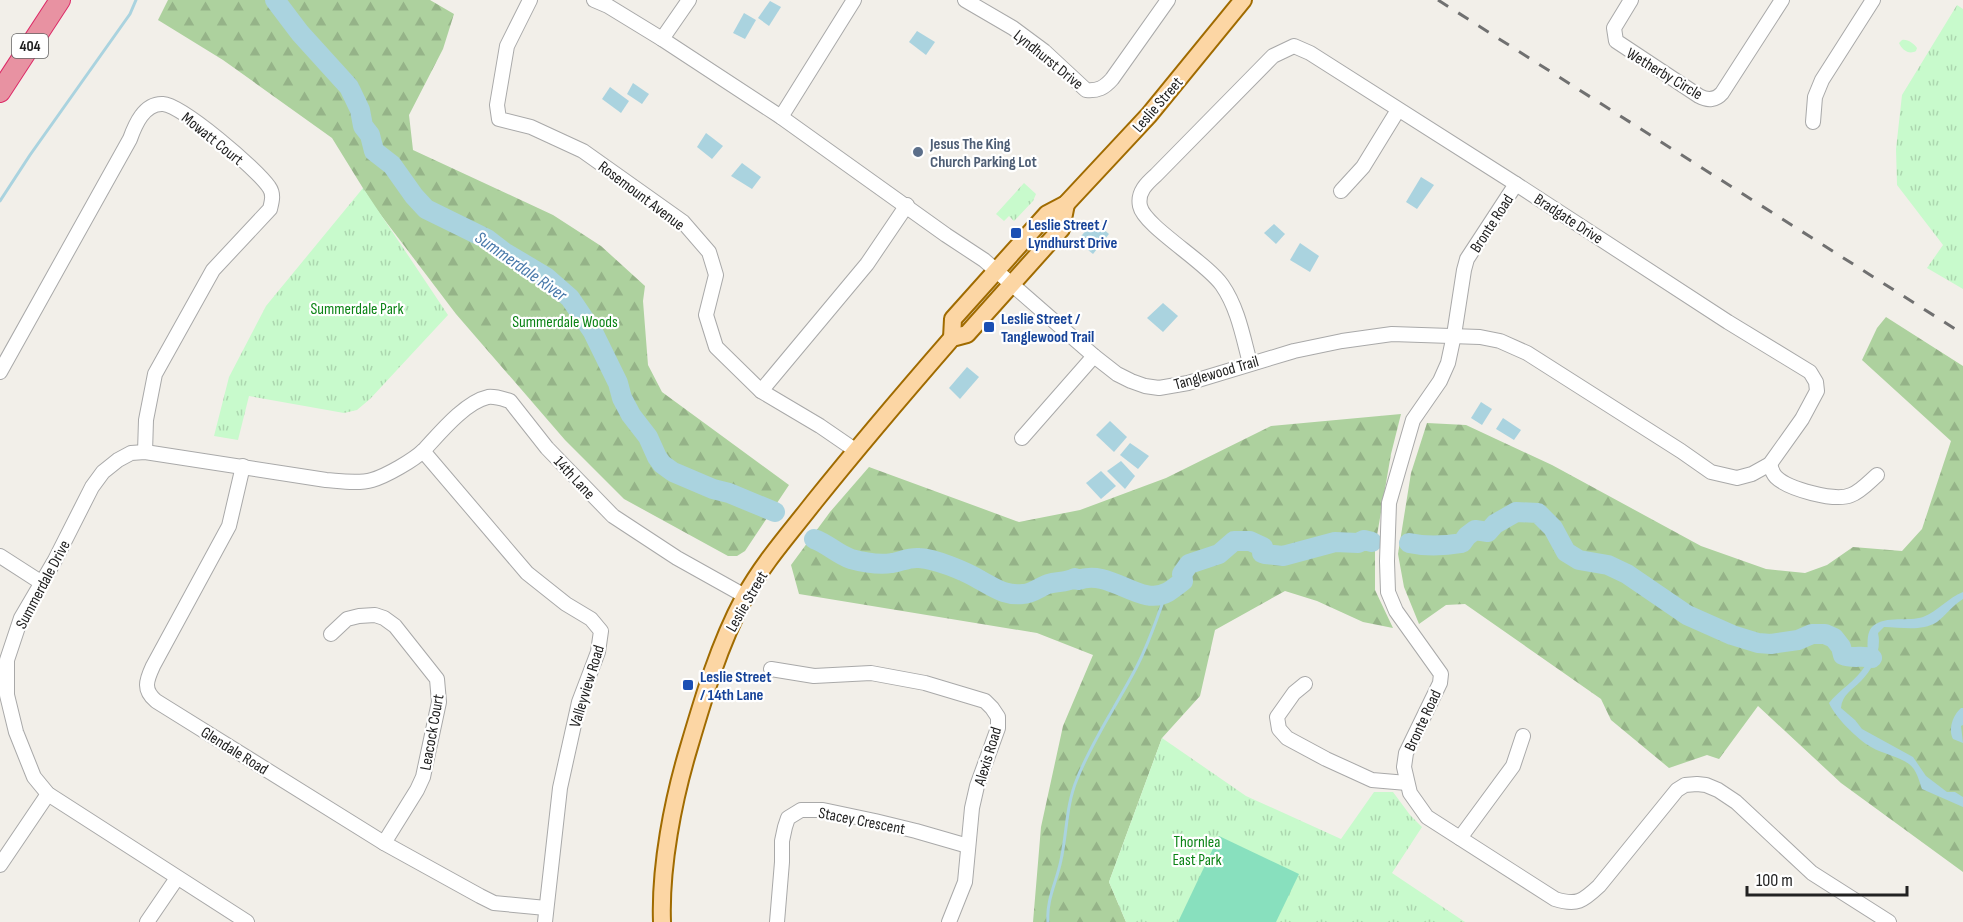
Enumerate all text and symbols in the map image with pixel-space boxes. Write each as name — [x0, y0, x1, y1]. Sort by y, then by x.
street label: Lyndhurst Drive — [1009, 26, 1087, 94]
road number: 404 — [12, 34, 48, 58]
street label: Wetherby Circle — [1623, 44, 1706, 104]
street label: Leslie Street — [1129, 73, 1187, 136]
street label: Mowatt Court — [177, 109, 247, 170]
place label: Jesus The King Church Parking Lot — [929, 135, 1037, 172]
marker: Jesus The King Church Parking Lot — [911, 145, 925, 159]
street label: Rosemount Avenue — [594, 158, 688, 235]
street label: Bradgate Drive — [1530, 190, 1606, 249]
street label: Bronte Road — [1466, 191, 1518, 256]
place label: Leslie Street / Lyndhurst Drive — [1028, 216, 1118, 253]
marker: Leslie Street / Lyndhurst Drive — [1009, 226, 1023, 240]
water label: Summerdale River — [471, 227, 571, 306]
park label: Summerdale Park — [310, 300, 404, 319]
place label: Leslie Street / Tanglewood Trail — [1001, 310, 1094, 347]
park label: Summerdale Woods — [512, 313, 618, 332]
marker: Leslie Street / Tanglewood Trail — [982, 320, 996, 334]
street label: Tanglewood Trail — [1172, 352, 1261, 395]
street label: 14th Lane — [549, 453, 599, 503]
street label: Summerdale Drive — [12, 537, 75, 632]
street label: Leslie Street — [722, 568, 772, 635]
street label: Valleyview Road — [566, 643, 609, 730]
place label: Leslie Street / 14th Lane — [700, 668, 771, 705]
marker: Leslie Street / 14th Lane — [681, 678, 695, 692]
street label: Bronte Road — [1401, 687, 1446, 754]
street label: Leacock Court — [416, 693, 449, 772]
street label: Glendale Road — [197, 723, 271, 779]
street label: Alexis Road — [970, 725, 1006, 789]
street label: Stacey Crescent — [817, 804, 907, 839]
park label: Thornlea East Park — [1172, 833, 1222, 870]
scale bar — [1747, 859, 1908, 897]
text: 100 m — [1756, 870, 1793, 891]

